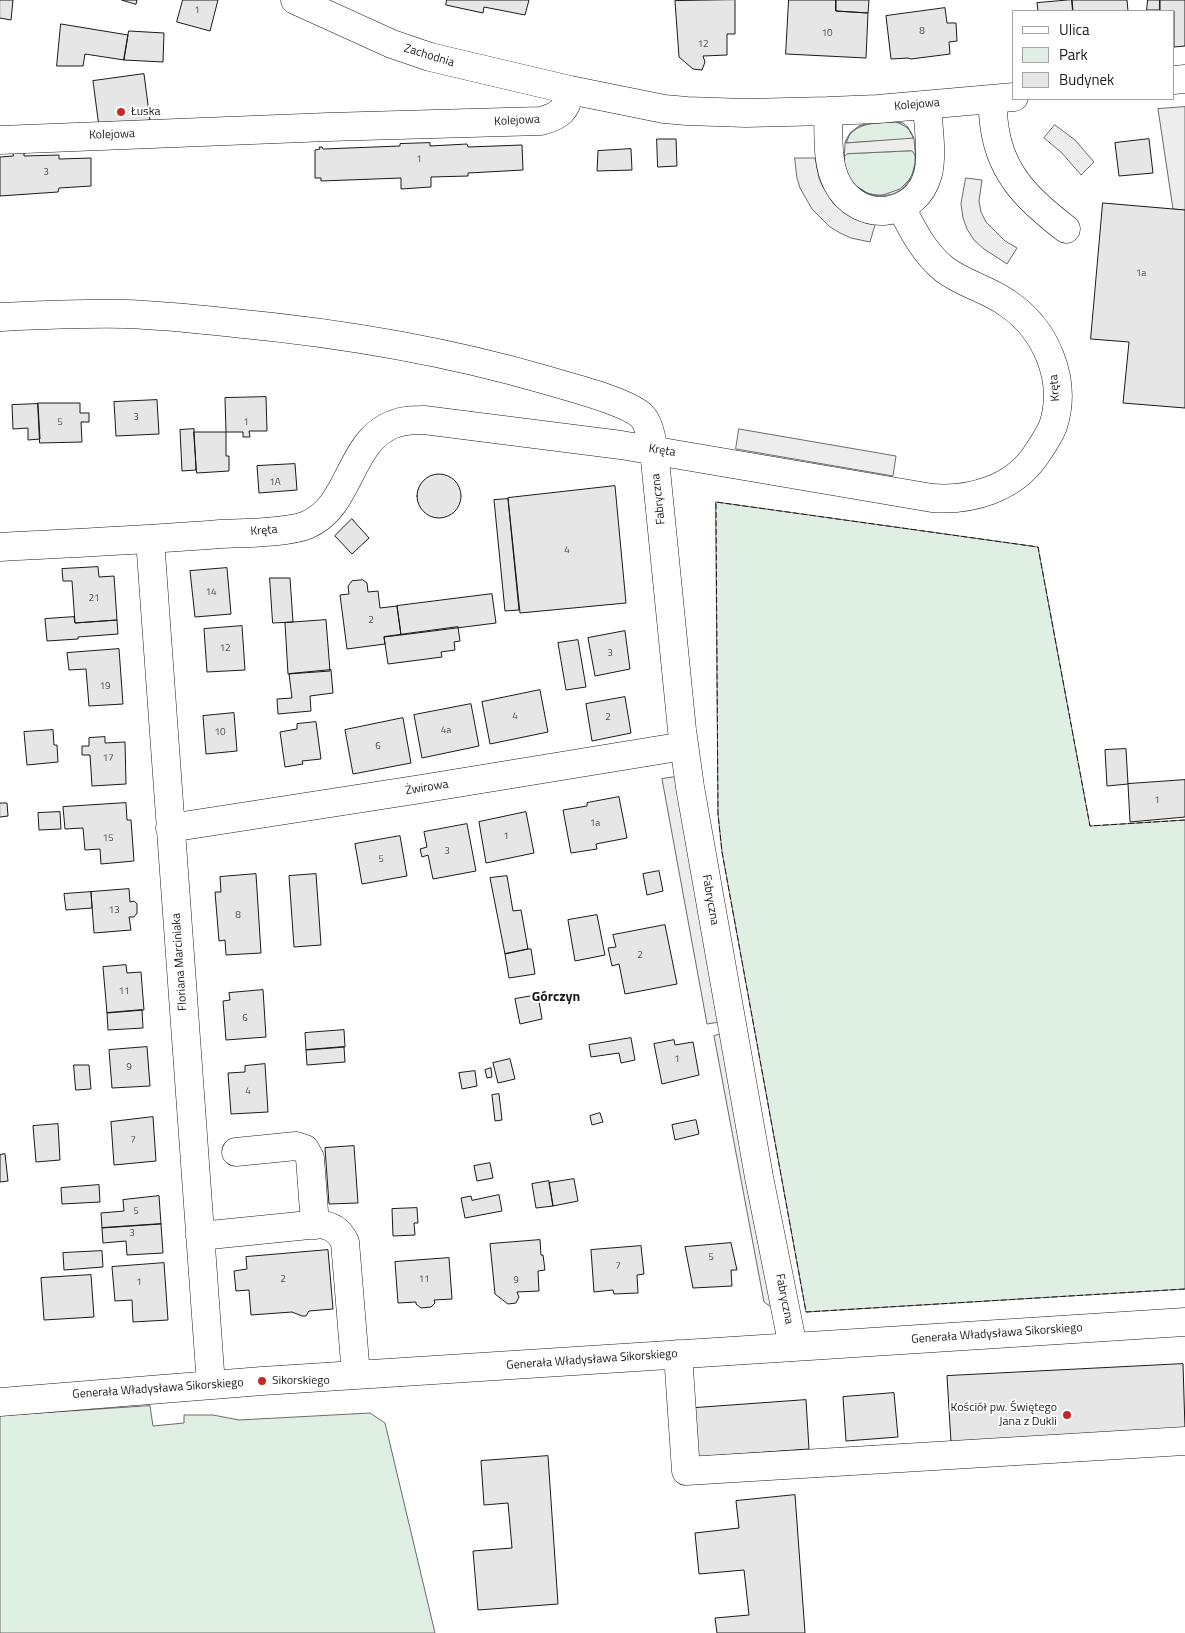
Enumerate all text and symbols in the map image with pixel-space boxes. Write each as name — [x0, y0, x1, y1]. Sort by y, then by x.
house number: 1 — [194, 5, 200, 17]
legend — [1012, 10, 1175, 100]
text: Ulica — [1059, 18, 1089, 41]
house number: 8 — [919, 26, 925, 38]
house number: 10 — [821, 28, 833, 40]
house number: 12 — [697, 39, 709, 51]
street label: Zachodnia — [402, 42, 456, 70]
text: Park — [1059, 43, 1088, 66]
text: Budynek — [1059, 68, 1114, 91]
street label: Kolejowa — [894, 96, 940, 114]
place label: Łuska — [131, 105, 160, 119]
marker: Łuska — [115, 106, 127, 118]
street label: Kolejowa — [494, 113, 540, 129]
street label: Kolejowa — [89, 127, 135, 143]
house number: 1 — [416, 154, 422, 166]
house number: 3 — [43, 167, 49, 179]
house number: 1a — [1136, 268, 1146, 280]
street label: Kręta — [1047, 374, 1063, 402]
house number: 3 — [133, 412, 139, 424]
house number: 5 — [57, 417, 63, 429]
house number: 1 — [243, 417, 249, 429]
street label: Kręta — [647, 442, 677, 460]
street label: Fabryczna — [649, 473, 669, 525]
house number: 1A — [269, 477, 281, 489]
street label: Kręta — [250, 523, 278, 539]
house number: 4 — [564, 545, 570, 557]
house number: 14 — [205, 587, 217, 599]
house number: 21 — [88, 593, 100, 605]
house number: 2 — [368, 615, 374, 627]
house number: 12 — [219, 643, 231, 655]
house number: 3 — [607, 648, 613, 660]
house number: 19 — [99, 681, 111, 693]
house number: 4 — [512, 711, 518, 723]
house number: 2 — [605, 712, 611, 724]
house number: 4a — [441, 725, 451, 737]
house number: 10 — [214, 727, 226, 739]
house number: 6 — [375, 741, 381, 753]
house number: 17 — [102, 753, 114, 765]
street label: Żwirowa — [404, 777, 450, 799]
house number: 1 — [1154, 795, 1160, 807]
house number: 1a — [590, 818, 600, 830]
house number: 1 — [503, 831, 509, 843]
house number: 15 — [102, 833, 114, 845]
house number: 3 — [444, 846, 450, 858]
house number: 5 — [378, 854, 384, 866]
street label: Fabryczna — [698, 874, 722, 926]
house number: 13 — [108, 905, 120, 917]
house number: 8 — [235, 910, 241, 922]
street label: Floriana Marciniaka — [169, 913, 191, 1011]
house number: 2 — [637, 950, 643, 962]
house number: 11 — [118, 986, 130, 998]
district label: Górczyn — [532, 990, 580, 1006]
house number: 6 — [242, 1013, 248, 1025]
house number: 1 — [674, 1054, 680, 1066]
house number: 9 — [126, 1062, 132, 1074]
house number: 4 — [245, 1086, 251, 1098]
house number: 7 — [130, 1135, 136, 1147]
house number: 5 — [133, 1206, 139, 1218]
house number: 3 — [129, 1228, 135, 1240]
house number: 5 — [708, 1252, 714, 1264]
house number: 7 — [615, 1261, 621, 1273]
street label: Fabryczna — [772, 1272, 796, 1326]
house number: 2 — [280, 1274, 286, 1286]
house number: 11 — [418, 1274, 430, 1286]
house number: 9 — [513, 1275, 519, 1287]
house number: 1 — [136, 1277, 142, 1289]
street label: Generała Władysława Sikorskiego — [911, 1321, 1083, 1347]
street label: Generała Władysława Sikorskiego — [506, 1347, 678, 1373]
place label: Sikorskiego — [272, 1374, 330, 1388]
marker: Sikorskiego — [256, 1375, 268, 1387]
street label: Generała Władysława Sikorskiego — [72, 1376, 244, 1402]
place label: Kościół pw. Świętego Jana z Dukli — [951, 1401, 1057, 1429]
marker: Kościół pw. Świętego Jana z Dukli — [1061, 1409, 1073, 1421]

